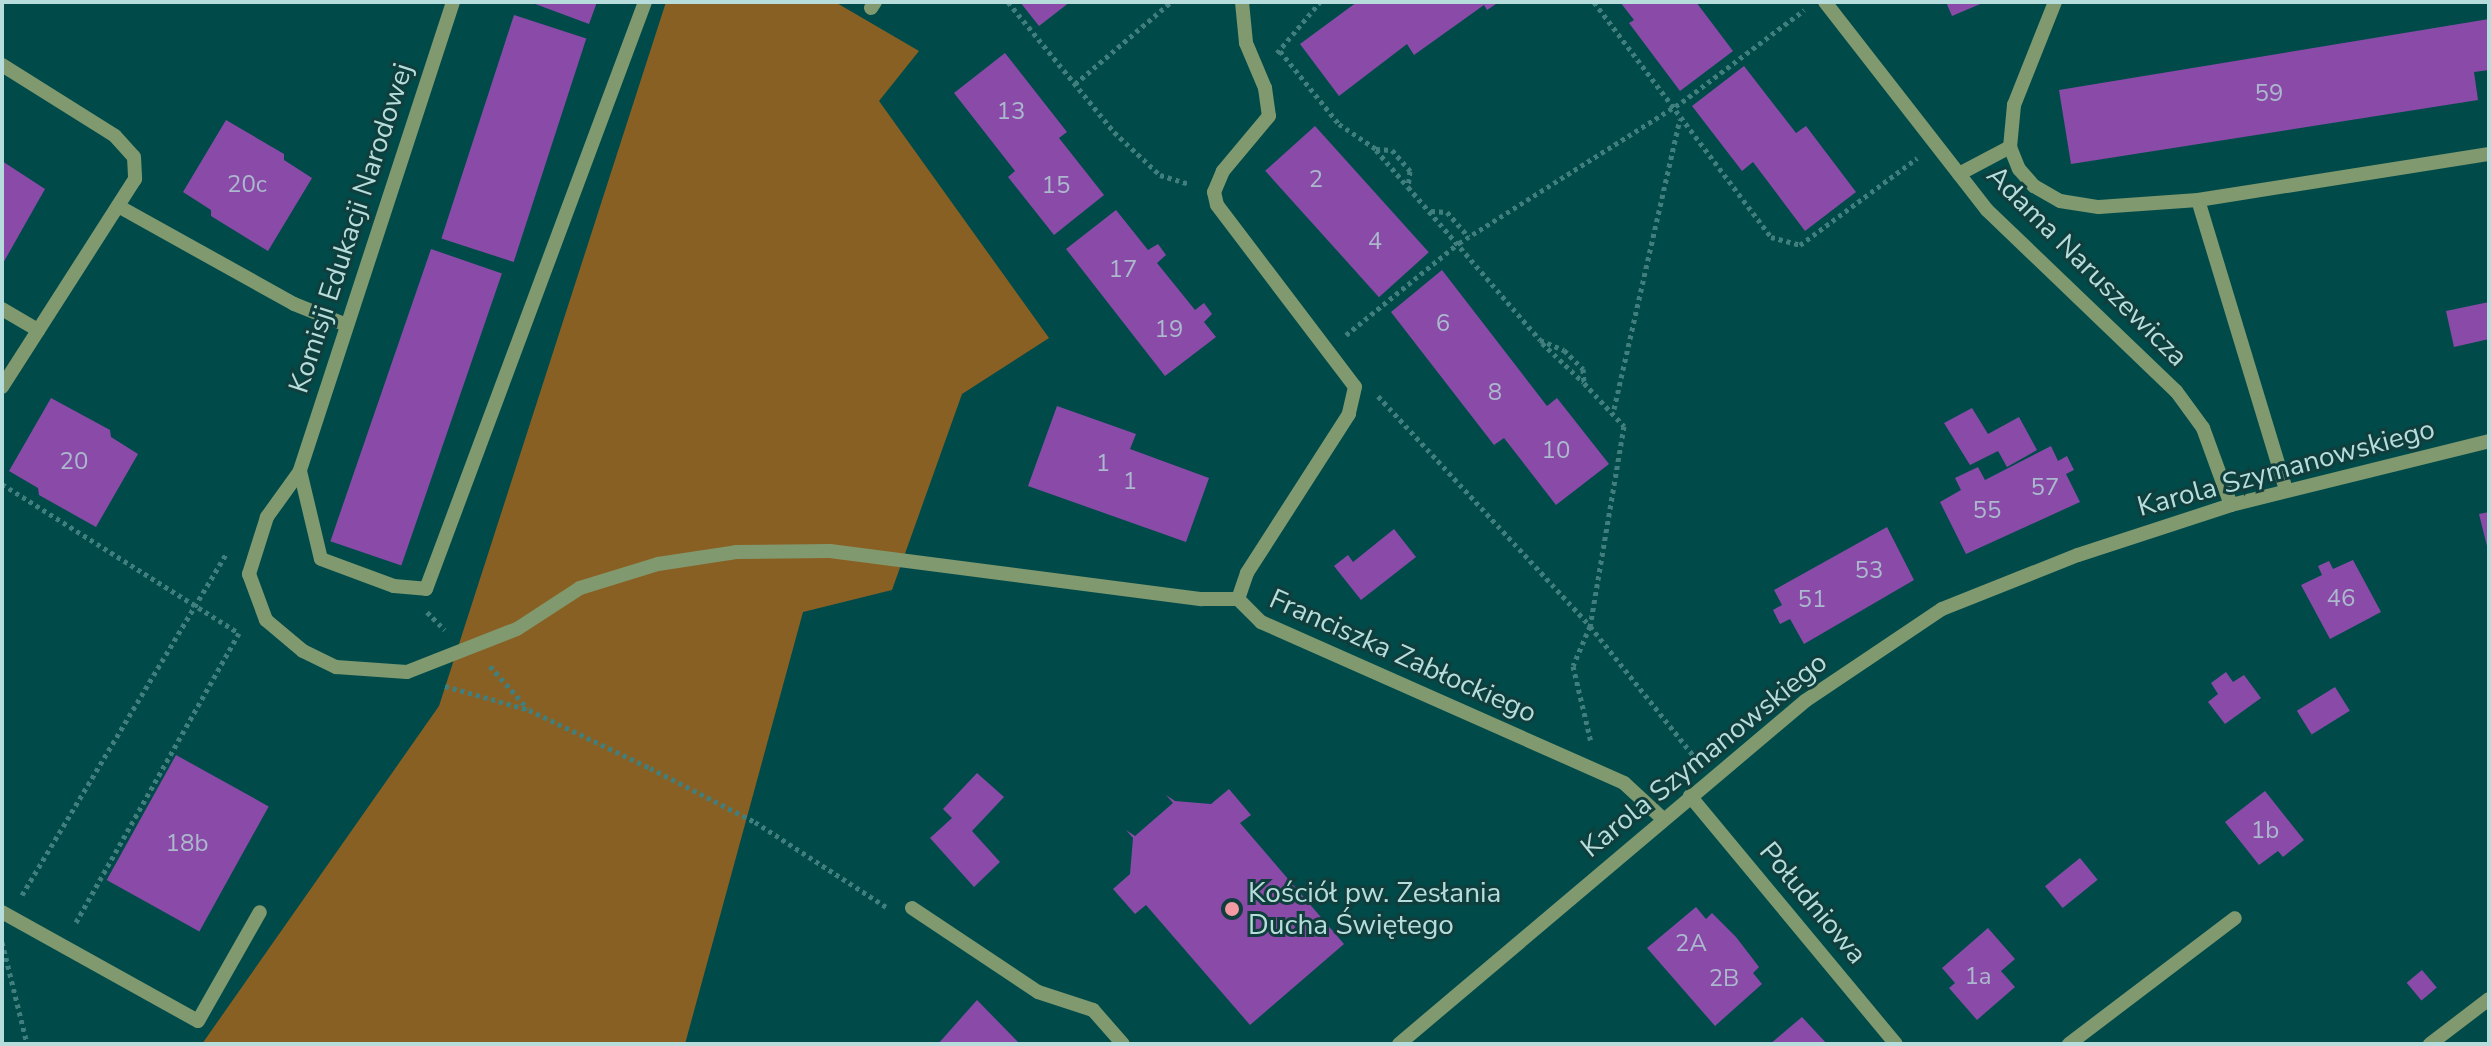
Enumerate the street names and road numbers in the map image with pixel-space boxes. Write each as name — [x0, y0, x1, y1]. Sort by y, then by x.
street label: Komisji Edukacji Narodowej — [282, 59, 420, 397]
street label: Adama Naruszewicza — [1980, 159, 2194, 373]
street label: Karola Szymanowskiego — [2134, 412, 2438, 524]
street label: Franciszka Zabłockiego — [1264, 582, 1542, 730]
street label: Karola Szymanowskiego — [1574, 645, 1834, 865]
street label: Południowa — [1752, 835, 1874, 971]

